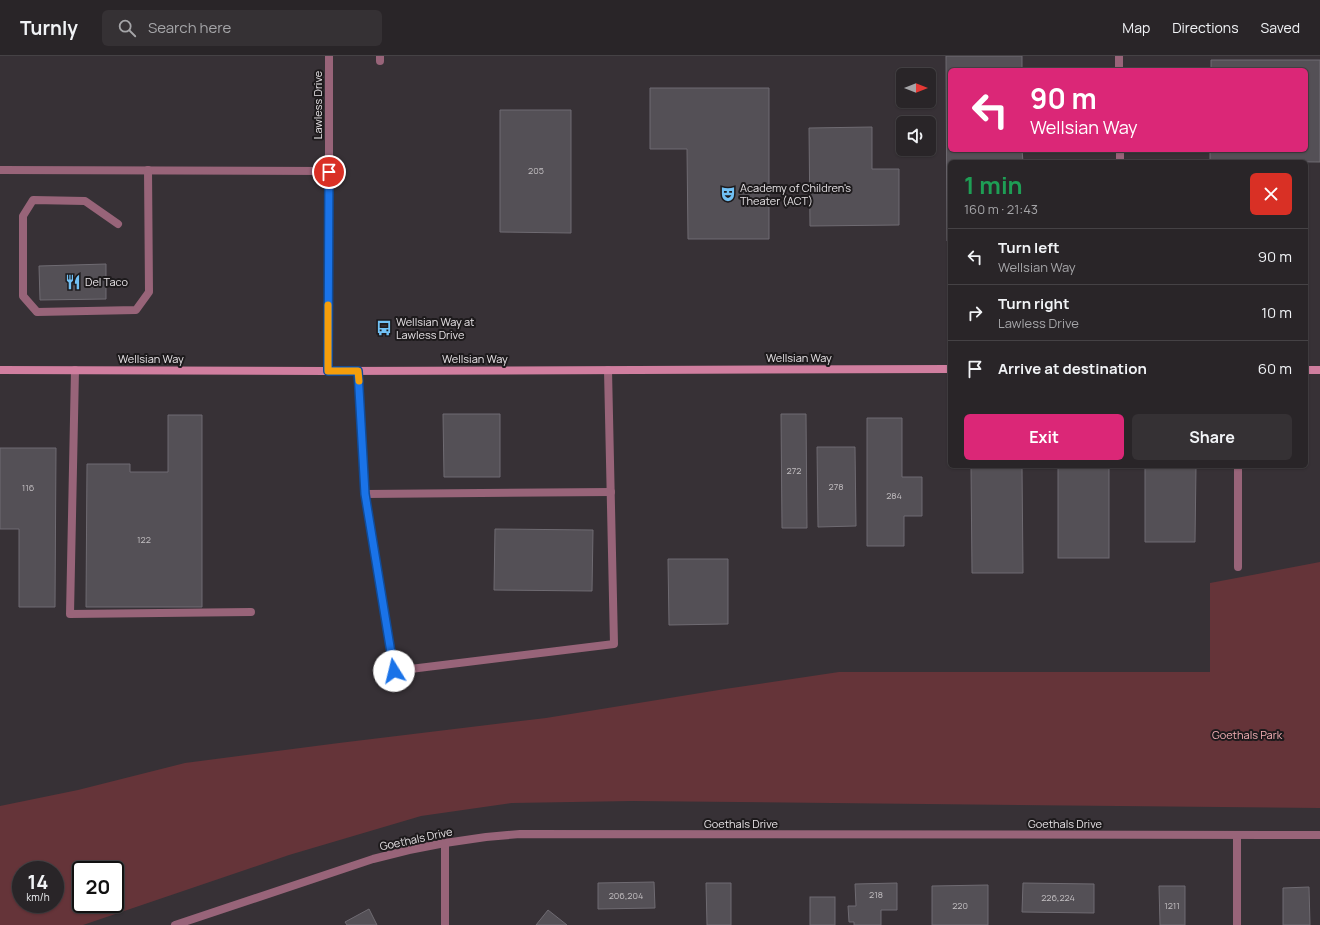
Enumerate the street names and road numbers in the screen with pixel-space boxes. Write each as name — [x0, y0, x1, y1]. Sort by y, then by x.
street label: Lawless Drive — [310, 70, 325, 139]
street label: Wellsian Way — [766, 350, 832, 365]
street label: Wellsian Way — [118, 351, 184, 366]
street label: Wellsian Way — [442, 351, 508, 366]
street label: Goethals Drive — [704, 816, 779, 831]
street label: Goethals Drive — [1028, 816, 1103, 831]
street label: Goethals Drive — [378, 823, 454, 854]

